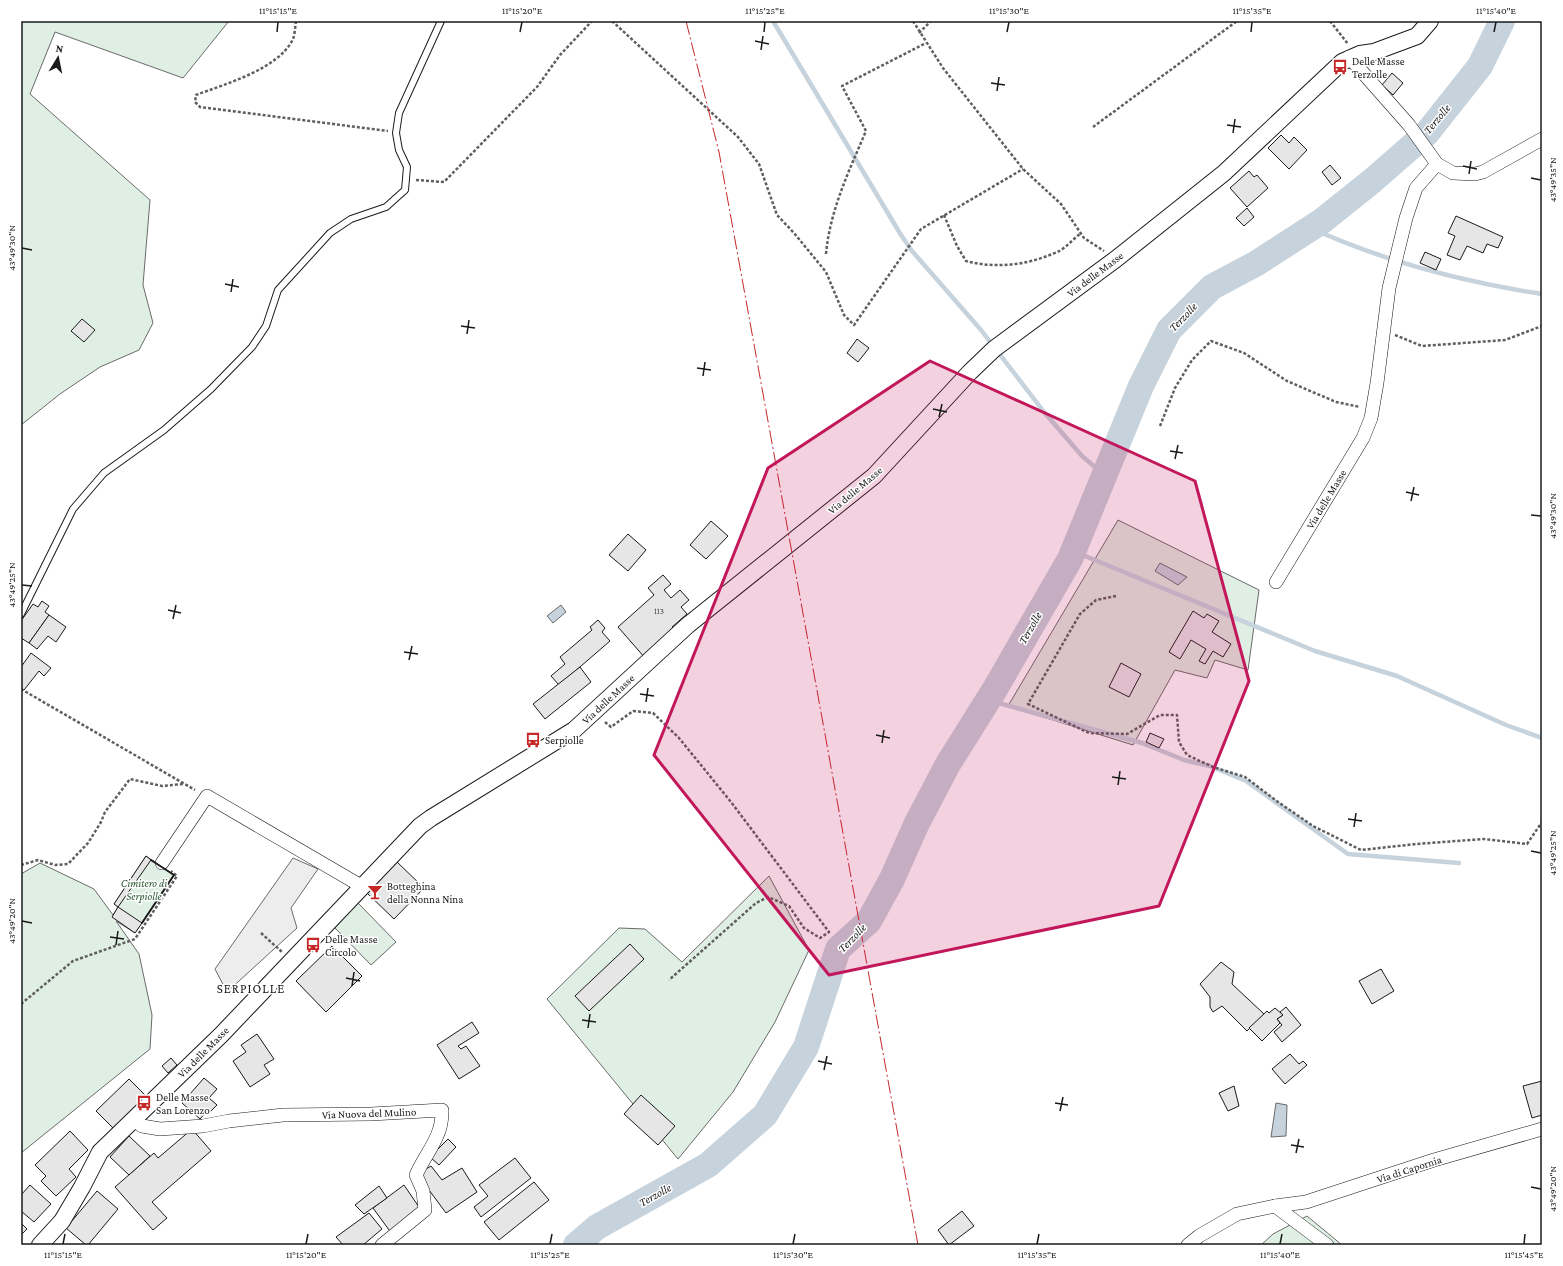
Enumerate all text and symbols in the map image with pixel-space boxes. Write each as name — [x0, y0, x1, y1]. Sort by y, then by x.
text: 11°15'15"E — [259, 5, 298, 16]
text: 11°15'20"E — [502, 5, 543, 16]
text: 11°15'25"E — [745, 5, 785, 16]
text: 11°15'30"E — [989, 5, 1030, 16]
text: 11°15'35"E — [1232, 5, 1272, 16]
text: 11°15'40"E — [1476, 5, 1517, 16]
north arrow — [38, 38, 78, 78]
text: N — [55, 42, 65, 55]
place label: Delle Masse Terzolle — [1352, 55, 1405, 80]
bus stop icon: Delle Masse Terzolle — [1331, 58, 1349, 76]
water label: Terzolle — [1420, 101, 1454, 137]
text: 43°49'35"N — [1547, 157, 1558, 203]
text: 43°49'30"N — [6, 225, 17, 271]
street label: Via delle Masse — [1065, 249, 1126, 299]
water label: Terzolle — [1166, 299, 1200, 334]
street label: Via delle Masse — [825, 464, 885, 516]
street label: Via delle Masse — [1304, 467, 1349, 531]
text: 43°49'30"N — [1547, 493, 1558, 539]
text: 43°49'25"N — [6, 562, 17, 608]
house number: 113 — [654, 606, 664, 616]
water label: Terzolle — [1015, 609, 1045, 647]
street label: Via delle Masse — [579, 672, 637, 726]
bus stop icon: Serpiolle — [524, 731, 542, 749]
place label: Serpiolle — [545, 734, 584, 747]
text: 43°49'25"N — [1547, 830, 1558, 876]
park label: Cimitero di Serpiolle — [121, 877, 167, 903]
place label: Botteghina della Nonna Nina — [387, 880, 463, 905]
bar icon: Botteghina della Nonna Nina — [366, 883, 384, 901]
text: 43°49'20"N — [6, 897, 17, 944]
water label: Terzolle — [835, 920, 869, 955]
place label: Delle Masse Circolo — [325, 933, 378, 958]
bus stop icon: Delle Masse Circolo — [304, 936, 322, 954]
district label: SERPIOLLE — [217, 981, 285, 996]
street label: Via delle Masse — [175, 1024, 231, 1080]
place label: Delle Masse San Lorenzo — [156, 1091, 210, 1116]
bus stop icon: Delle Masse San Lorenzo — [135, 1094, 153, 1112]
street label: Via Nuova del Mulino — [322, 1105, 417, 1121]
street label: Via di Capornia — [1375, 1153, 1443, 1186]
text: 43°49'20"N — [1547, 1165, 1558, 1212]
water label: Terzolle — [636, 1180, 674, 1210]
text: 11°15'15"E — [44, 1249, 83, 1260]
text: 11°15'20"E — [286, 1249, 327, 1260]
text: 11°15'25"E — [530, 1249, 570, 1260]
text: 11°15'30"E — [773, 1249, 814, 1260]
text: 11°15'35"E — [1017, 1249, 1057, 1260]
text: 11°15'40"E — [1260, 1249, 1301, 1260]
text: 11°15'45"E — [1504, 1249, 1544, 1260]

